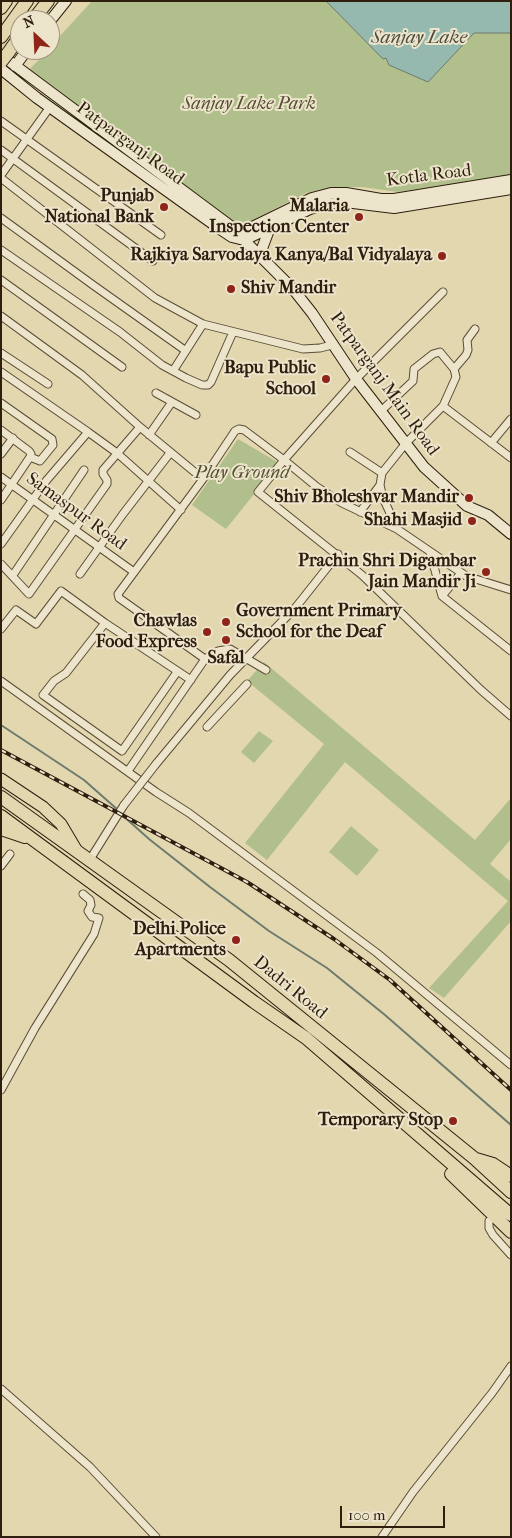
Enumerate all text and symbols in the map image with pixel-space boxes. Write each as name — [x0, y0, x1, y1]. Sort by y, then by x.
north arrow — [10, 10, 60, 60]
text: N — [20, 12, 37, 32]
water label: Sanjay Lake — [371, 27, 467, 49]
park label: Sanjay Lake Park — [182, 94, 316, 116]
street label: Patparganj Road — [72, 98, 188, 190]
street label: Kotla Road — [385, 160, 473, 192]
place label: Punjab National Bank — [44, 186, 154, 228]
place label: Malaria Inspection Center — [209, 196, 349, 238]
marker: Punjab National Bank — [158, 201, 170, 213]
marker: Malaria Inspection Center — [353, 211, 365, 223]
place label: Rajkiya Sarvodaya Kanya/Bal Vidyalaya — [130, 245, 432, 267]
marker: Rajkiya Sarvodaya Kanya/Bal Vidyalaya — [436, 250, 448, 262]
place label: Shiv Mandir — [241, 278, 336, 300]
marker: Shiv Mandir — [225, 283, 237, 295]
street label: Patparganj Main Road — [325, 308, 443, 460]
place label: Bapu Public School — [224, 358, 316, 400]
marker: Bapu Public School — [320, 373, 332, 385]
park label: Play Ground — [195, 463, 289, 485]
street label: Samaspur Road — [22, 468, 130, 556]
place label: Shiv Bholeshvar Mandir — [274, 487, 459, 509]
marker: Shiv Bholeshvar Mandir — [463, 492, 475, 504]
place label: Shahi Masjid — [364, 510, 462, 532]
marker: Shahi Masjid — [466, 515, 478, 527]
place label: Prachin Shri Digambar Jain Mandir Ji — [298, 551, 476, 594]
marker: Prachin Shri Digambar Jain Mandir Ji — [480, 566, 492, 578]
place label: Government Primary School for the Deaf — [236, 601, 402, 644]
place label: Chawlas Food Express — [96, 611, 197, 654]
marker: Government Primary School for the Deaf — [220, 616, 232, 628]
marker: Chawlas Food Express — [201, 626, 213, 638]
marker: Safal — [220, 634, 232, 646]
place label: Safal — [208, 648, 244, 670]
place label: Delhi Police Apartments — [133, 919, 226, 962]
marker: Delhi Police Apartments — [230, 934, 242, 946]
street label: Dadri Road — [249, 952, 331, 1024]
place label: Temporary Stop — [318, 1110, 443, 1132]
marker: Temporary Stop — [447, 1115, 459, 1127]
scale bar — [342, 1496, 447, 1528]
text: 100 m — [348, 1506, 386, 1524]

